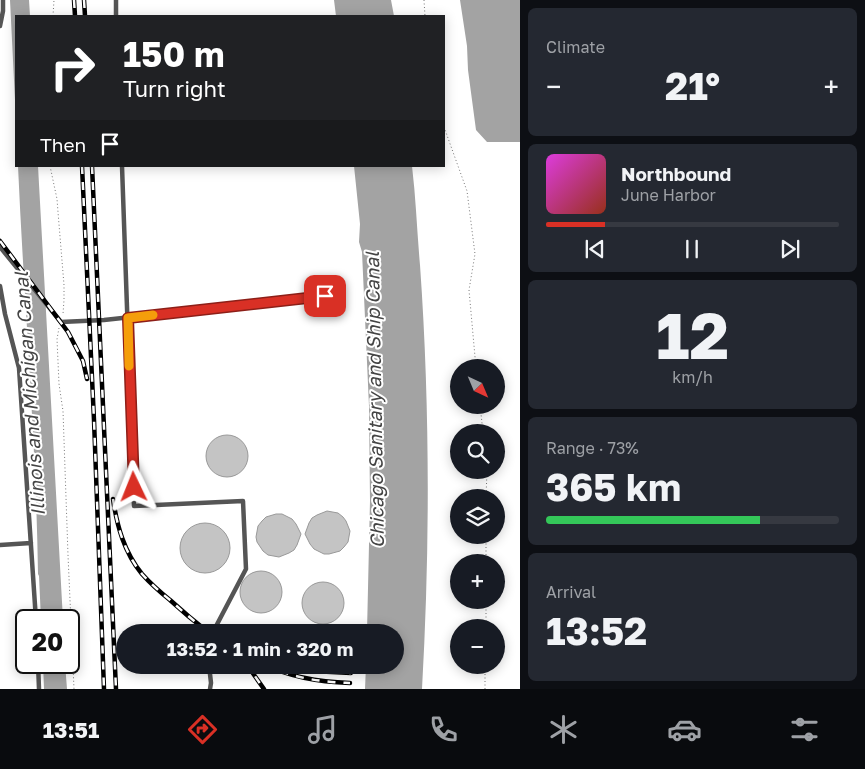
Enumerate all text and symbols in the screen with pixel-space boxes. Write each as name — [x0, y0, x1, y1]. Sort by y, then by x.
text: 150 m — [123, 33, 225, 75]
icon: right — [40, 35, 105, 100]
text: Climate — [546, 37, 605, 57]
text: 21° — [665, 63, 720, 108]
text: − — [546, 70, 561, 103]
text: + — [824, 70, 839, 103]
text: Turn right — [123, 75, 226, 102]
icon: arrive — [96, 130, 124, 158]
text: Then — [40, 133, 86, 156]
text: Northbound — [621, 162, 731, 185]
text: June Harbor — [621, 185, 716, 205]
icon: previous — [581, 235, 609, 263]
icon: pause — [678, 235, 706, 263]
icon: next — [776, 235, 804, 263]
water label: Chicago Sanitary and Ship Canal — [360, 251, 388, 548]
water label: Illinois and Michigan Canal — [9, 270, 49, 517]
pin — [304, 275, 346, 317]
icon: arrive — [311, 282, 339, 310]
text: 12 — [656, 295, 729, 373]
north arrow — [450, 359, 505, 414]
map controls — [450, 359, 505, 674]
text: km/h — [672, 367, 713, 387]
button: search — [450, 424, 505, 479]
text: Range · 73% — [546, 438, 639, 458]
position arrow — [107, 460, 159, 512]
text: 365 km — [546, 464, 681, 509]
button: layers — [450, 489, 505, 544]
button: + — [450, 554, 505, 609]
text: Arrival — [546, 582, 596, 602]
text: 13:52 — [546, 608, 647, 653]
speed limit sign: 20 — [15, 609, 80, 674]
button: − — [450, 619, 505, 674]
text: 13:52 · 1 min · 320 m — [167, 637, 353, 660]
icon: directions — [185, 712, 220, 747]
icon: music — [305, 712, 340, 747]
icon: phone — [426, 712, 461, 747]
icon: climate — [546, 712, 581, 747]
icon: car — [667, 712, 702, 747]
icon: filters — [787, 712, 822, 747]
text: 13:51 — [43, 716, 99, 743]

